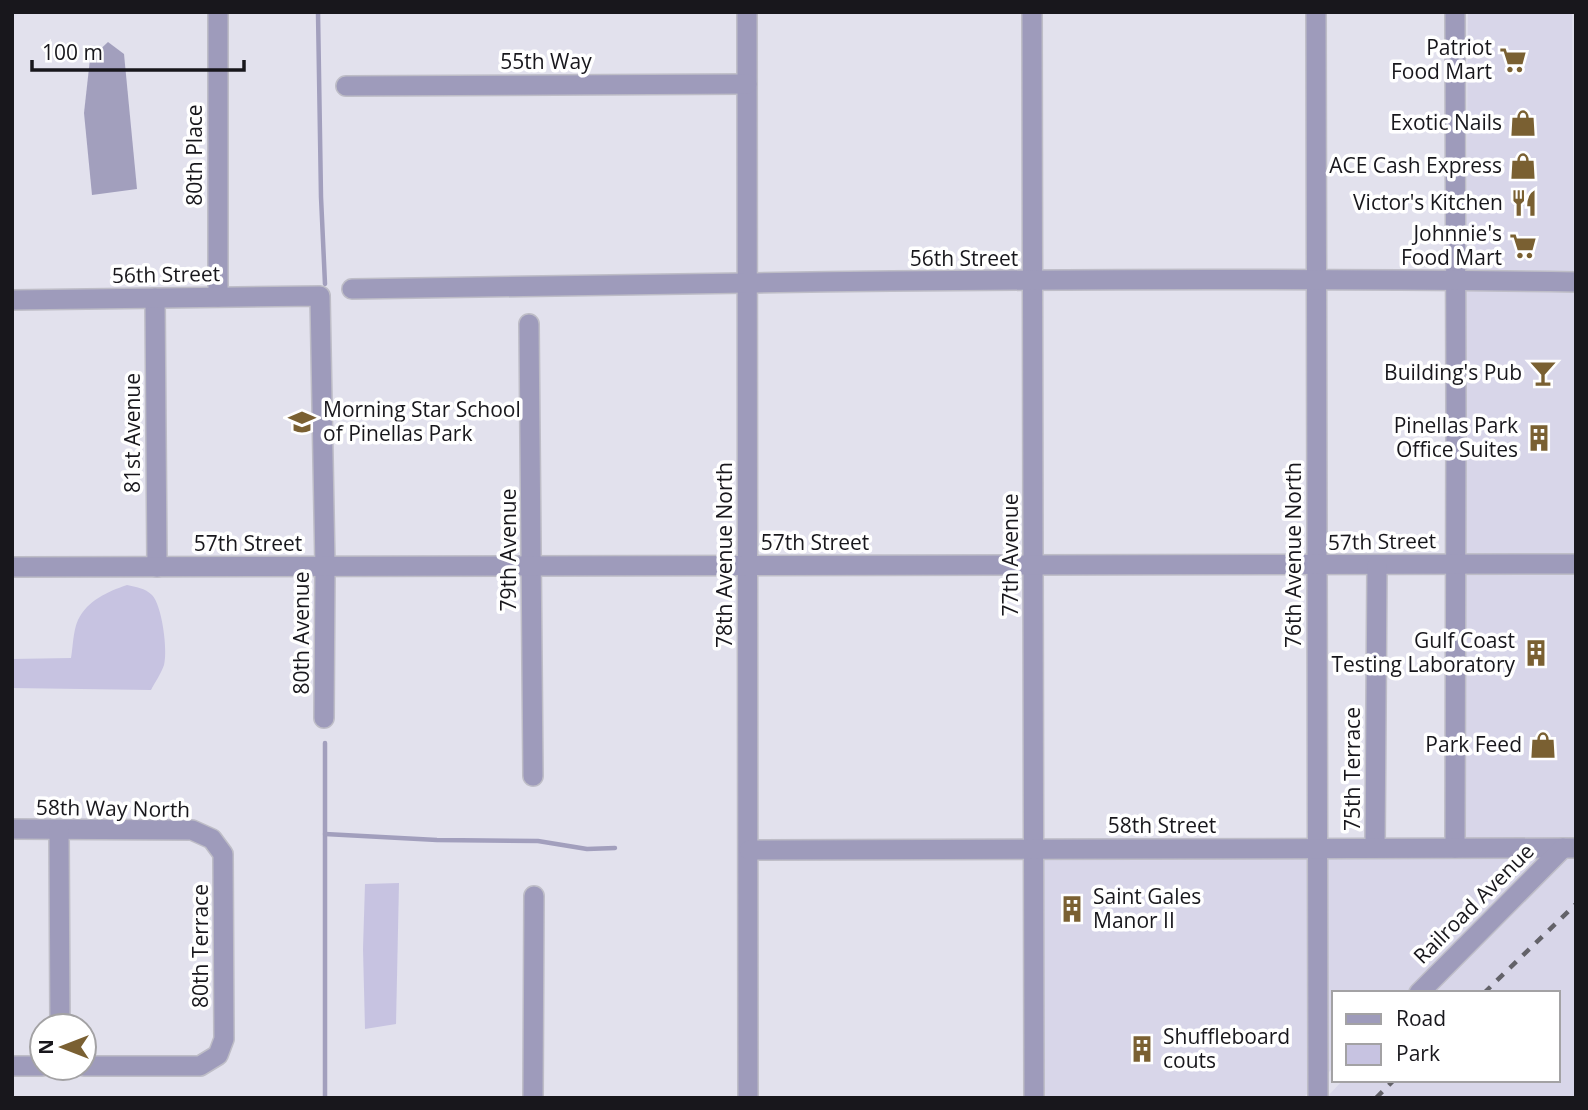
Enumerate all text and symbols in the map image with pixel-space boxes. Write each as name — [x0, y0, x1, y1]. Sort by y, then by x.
scale bar — [32, 28, 243, 72]
place label: Patriot Food Mart — [1391, 33, 1492, 85]
text: 100 m — [42, 38, 103, 66]
supermarket icon: Patriot Food Mart — [1498, 45, 1528, 75]
street label: 55th Way — [500, 47, 592, 75]
street label: 80th Place — [180, 104, 208, 206]
place label: Exotic Nails — [1390, 108, 1502, 136]
shop icon: Exotic Nails — [1508, 108, 1538, 138]
place label: ACE Cash Express — [1329, 151, 1502, 179]
shop icon: ACE Cash Express — [1508, 151, 1538, 181]
place label: Victor's Kitchen — [1353, 188, 1503, 216]
restaurant icon: Victor's Kitchen — [1509, 188, 1539, 218]
place label: Johnnie's Food Mart — [1401, 219, 1502, 271]
supermarket icon: Johnnie's Food Mart — [1508, 231, 1538, 261]
street label: 56th Street — [910, 244, 1018, 272]
street label: 56th Street — [111, 259, 220, 289]
place label: Building's Pub — [1384, 358, 1522, 386]
bar icon: Building's Pub — [1528, 358, 1558, 388]
street label: 81st Avenue — [118, 373, 146, 493]
place label: Morning Star School of Pinellas Park — [323, 395, 521, 447]
school or university icon: Morning Star School of Pinellas Park — [287, 407, 317, 437]
place label: Pinellas Park Office Suites — [1394, 411, 1518, 463]
building icon: Pinellas Park Office Suites — [1524, 423, 1554, 453]
street label: 78th Avenue North — [710, 462, 738, 648]
street label: 76th Avenue North — [1279, 462, 1307, 648]
street label: 79th Avenue — [494, 489, 522, 611]
street label: 77th Avenue — [996, 494, 1024, 616]
street label: 57th Street — [1327, 526, 1436, 556]
street label: 57th Street — [761, 528, 869, 556]
street label: 57th Street — [194, 529, 302, 557]
street label: 80th Avenue — [287, 572, 315, 694]
place label: Gulf Coast Testing Laboratory — [1332, 626, 1515, 678]
building icon: Gulf Coast Testing Laboratory — [1521, 638, 1551, 668]
street label: 75th Terrace — [1338, 707, 1366, 831]
place label: Park Feed — [1425, 730, 1522, 758]
shop icon: Park Feed — [1528, 730, 1558, 760]
street label: 58th Way North — [36, 793, 190, 823]
street label: 58th Street — [1108, 811, 1216, 839]
street label: Railroad Avenue — [1407, 837, 1540, 970]
place label: Saint Gales Manor II — [1093, 882, 1201, 934]
street label: 80th Terrace — [186, 884, 214, 1008]
building icon: Saint Gales Manor II — [1057, 894, 1087, 924]
legend — [1332, 991, 1560, 1082]
text: Road — [1396, 1004, 1446, 1032]
north arrow — [28, 1012, 98, 1082]
place label: Shuffleboard couts — [1163, 1022, 1290, 1074]
building icon: Shuffleboard couts — [1127, 1034, 1157, 1064]
text: N — [33, 1039, 59, 1055]
text: Park — [1396, 1039, 1440, 1067]

